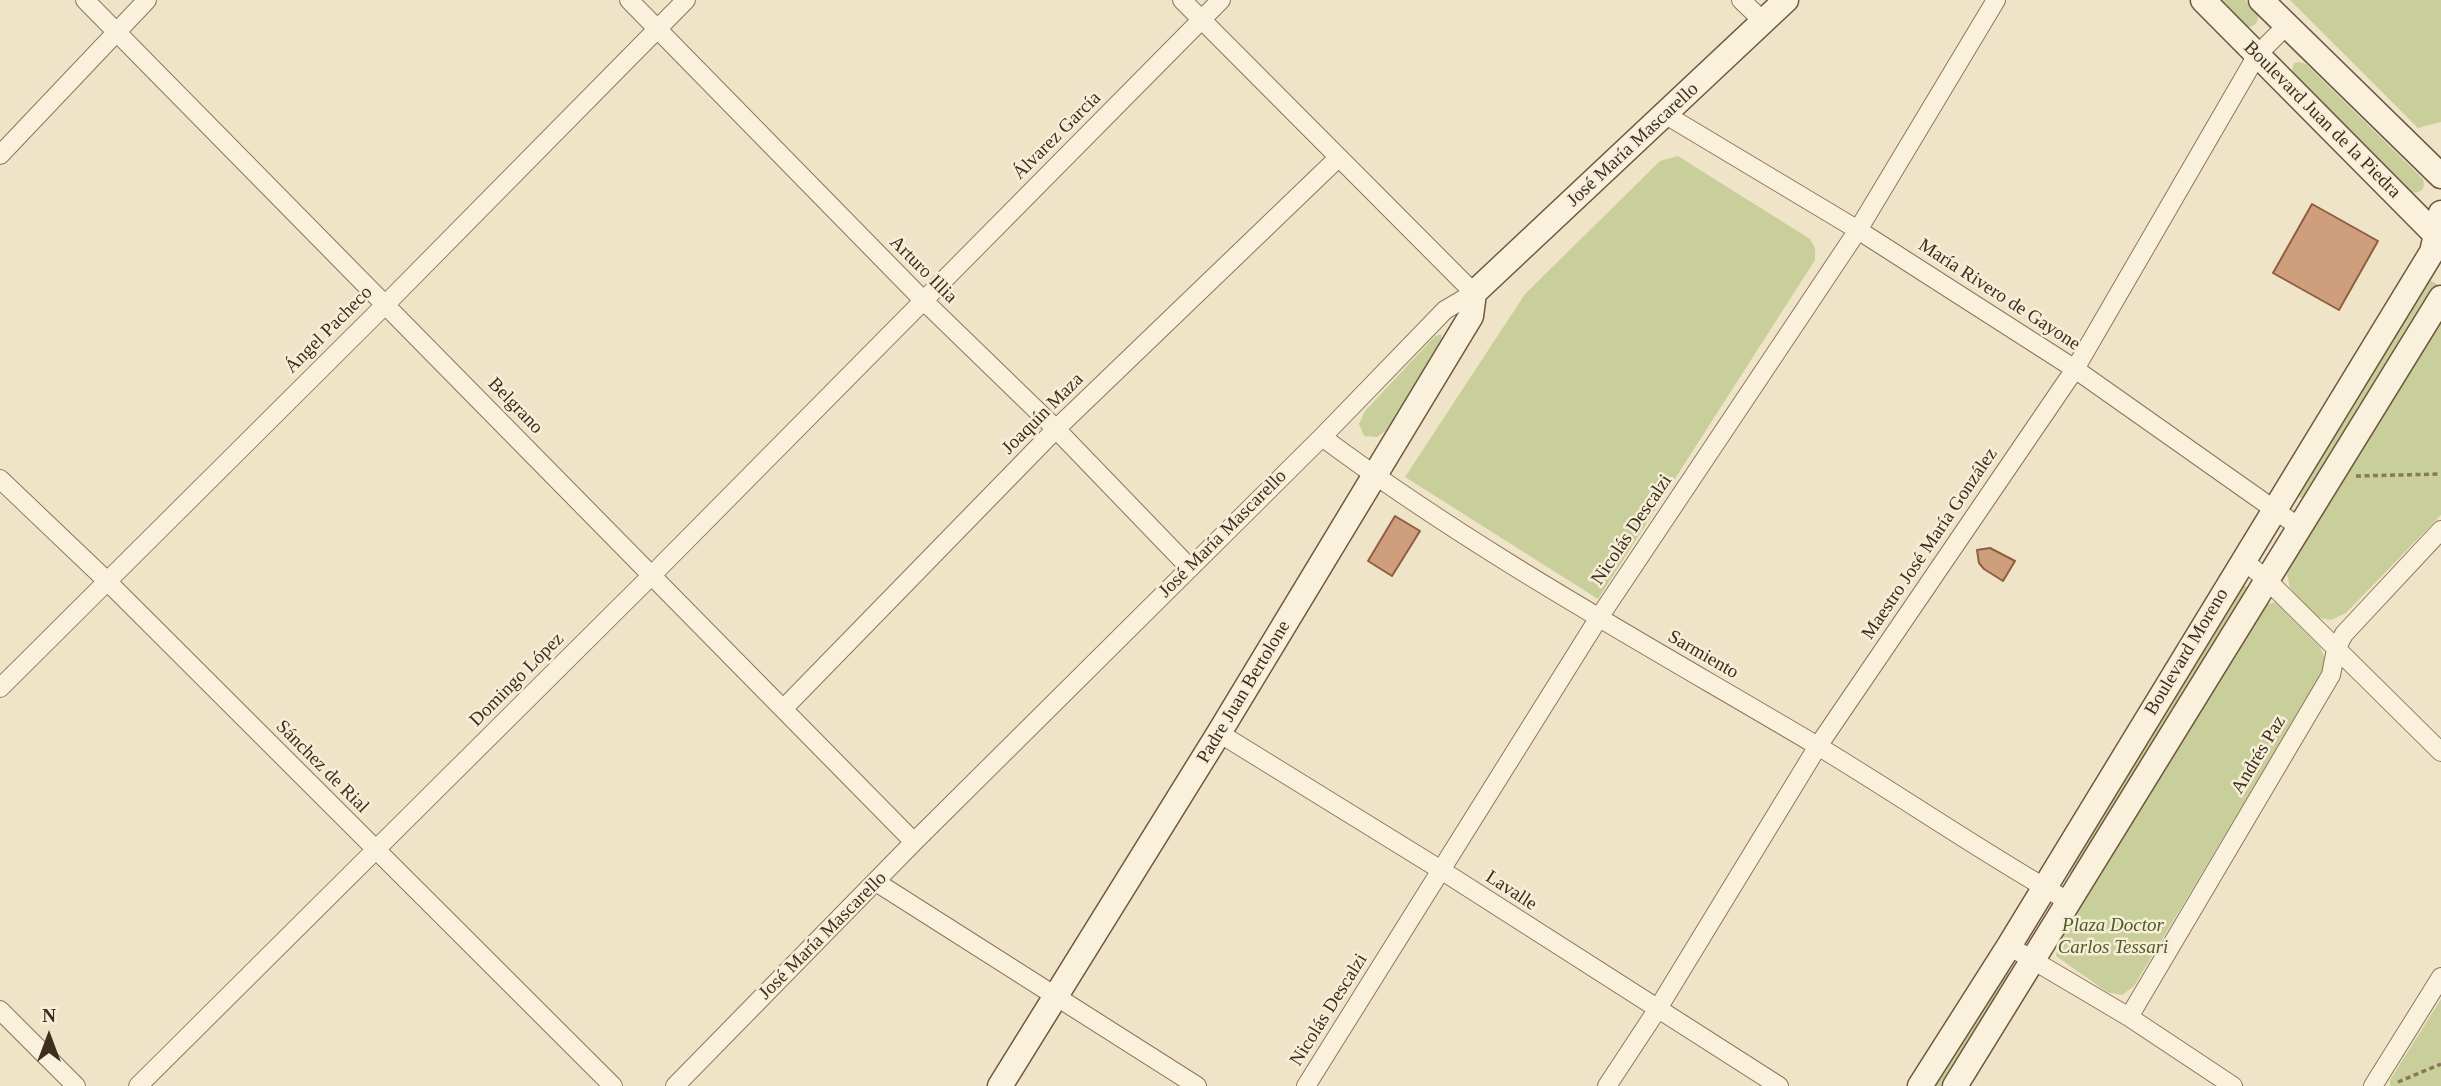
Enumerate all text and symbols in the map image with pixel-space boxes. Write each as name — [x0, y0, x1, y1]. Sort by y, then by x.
street label: Boulevard Juan de la Piedra — [2239, 37, 2405, 203]
street label: José María Mascarello — [1562, 78, 1704, 212]
street label: Álvarez García — [1008, 87, 1106, 185]
street label: Arturo Illia — [885, 232, 961, 308]
street label: María Rivero de Gayone — [1914, 234, 2084, 356]
street label: Ángel Pacheco — [280, 281, 378, 379]
street label: Joaquín Maza — [997, 368, 1089, 460]
street label: Belgrano — [483, 373, 547, 439]
street label: Maestro José María González — [1857, 444, 2003, 644]
street label: José María Mascarello — [1154, 465, 1292, 603]
street label: Nicolás Descalzi — [1587, 470, 1677, 590]
street label: Boulevard Moreno — [2140, 584, 2234, 720]
street label: Padre Juan Bertolone — [1192, 616, 1296, 768]
street label: Sarmiento — [1663, 626, 1743, 684]
street label: Domingo López — [465, 628, 569, 732]
street label: Andrés Paz — [2227, 712, 2291, 798]
street label: Sánchez de Rial — [271, 716, 373, 818]
street label: Lavalle — [1481, 866, 1541, 916]
street label: José María Mascarello — [754, 867, 892, 1005]
park label: Plaza Doctor Carlos Tessari — [2058, 915, 2168, 959]
street label: Nicolás Descalzi — [1285, 950, 1373, 1070]
north arrow — [14, 1002, 84, 1072]
text: N — [42, 1005, 56, 1026]

